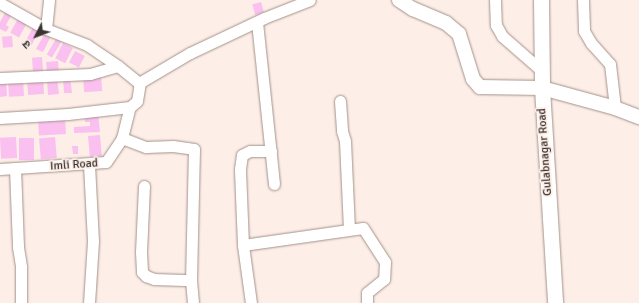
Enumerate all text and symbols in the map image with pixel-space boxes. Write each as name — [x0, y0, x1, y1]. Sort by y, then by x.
north arrow — [16, 16, 56, 56]
text: उ — [20, 38, 34, 51]
street label: Gulabnagar Road — [535, 108, 555, 196]
street label: Imli Road — [49, 156, 99, 174]

